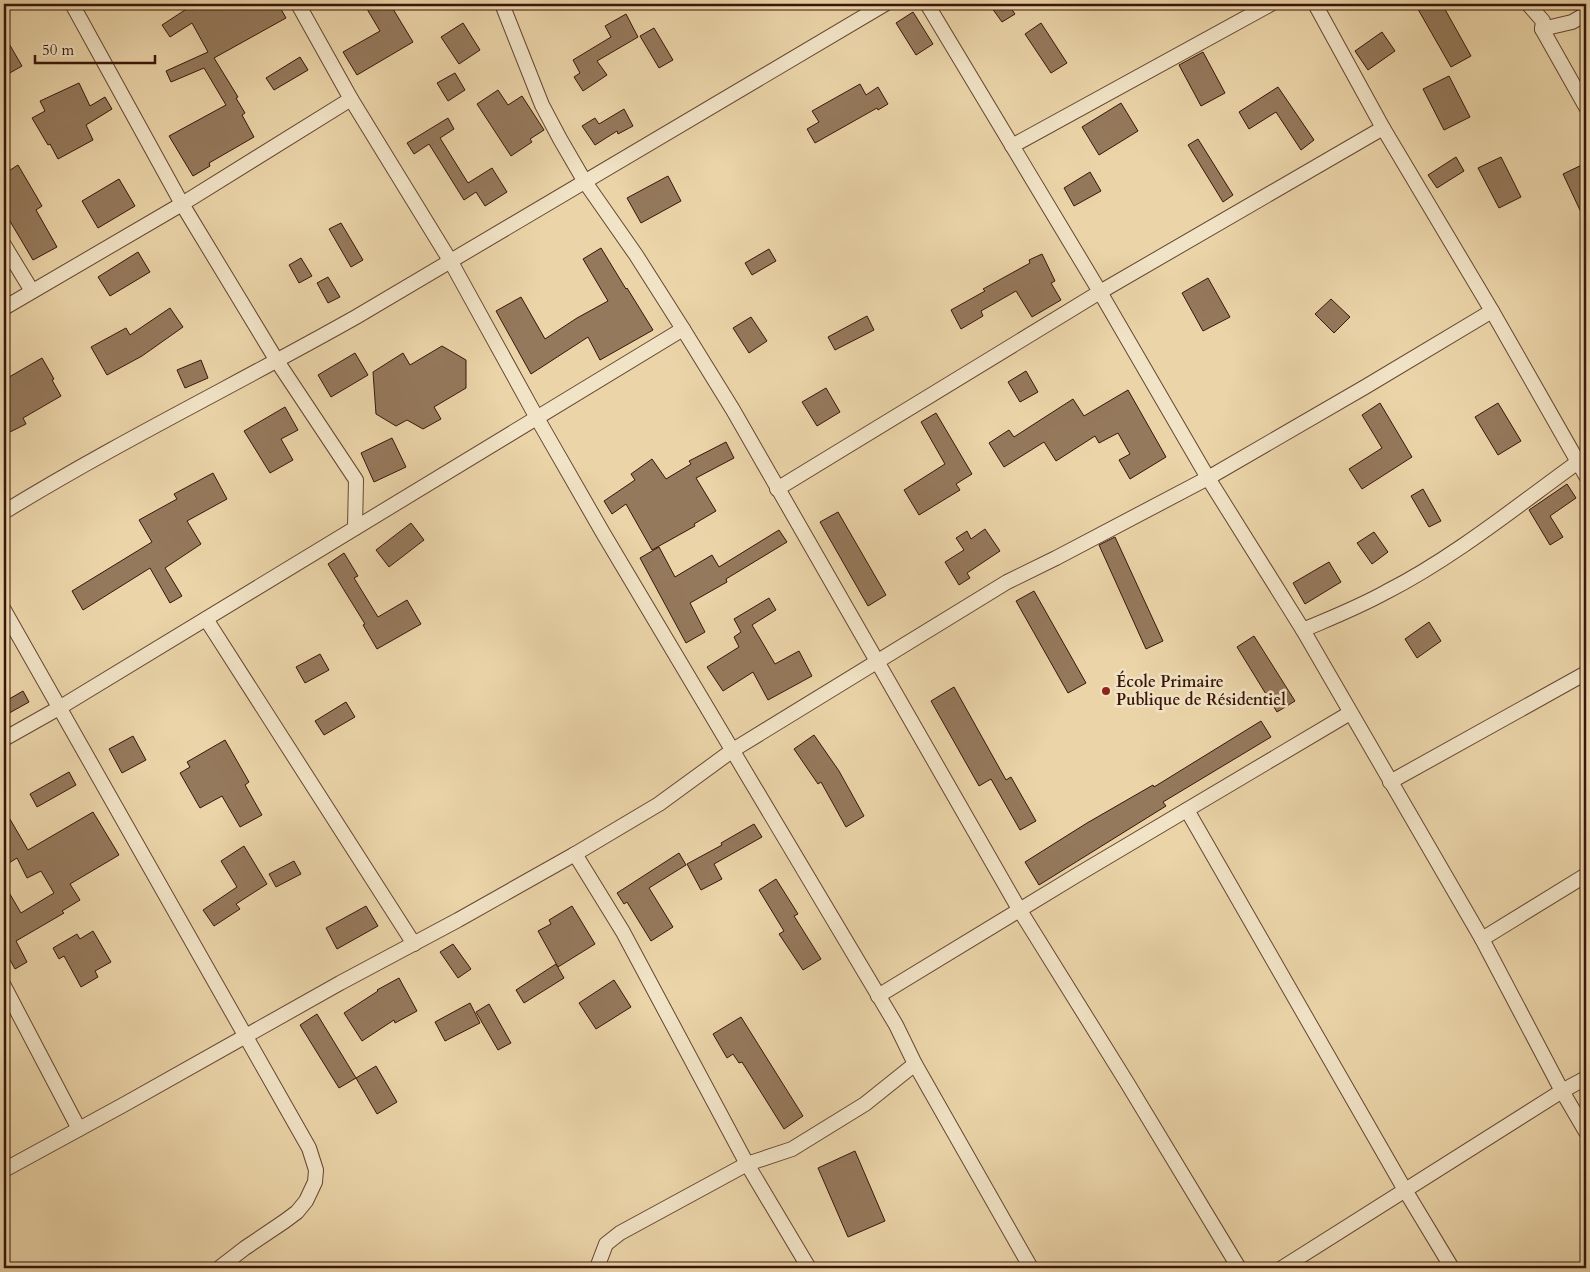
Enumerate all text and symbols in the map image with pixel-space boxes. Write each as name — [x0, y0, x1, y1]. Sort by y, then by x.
scale bar — [35, 32, 155, 64]
text: 50 m — [42, 40, 74, 60]
place label: École Primaire Publique de Résidentiel — [1116, 670, 1286, 711]
marker: École Primaire Publique de Résidentiel — [1100, 685, 1112, 697]

